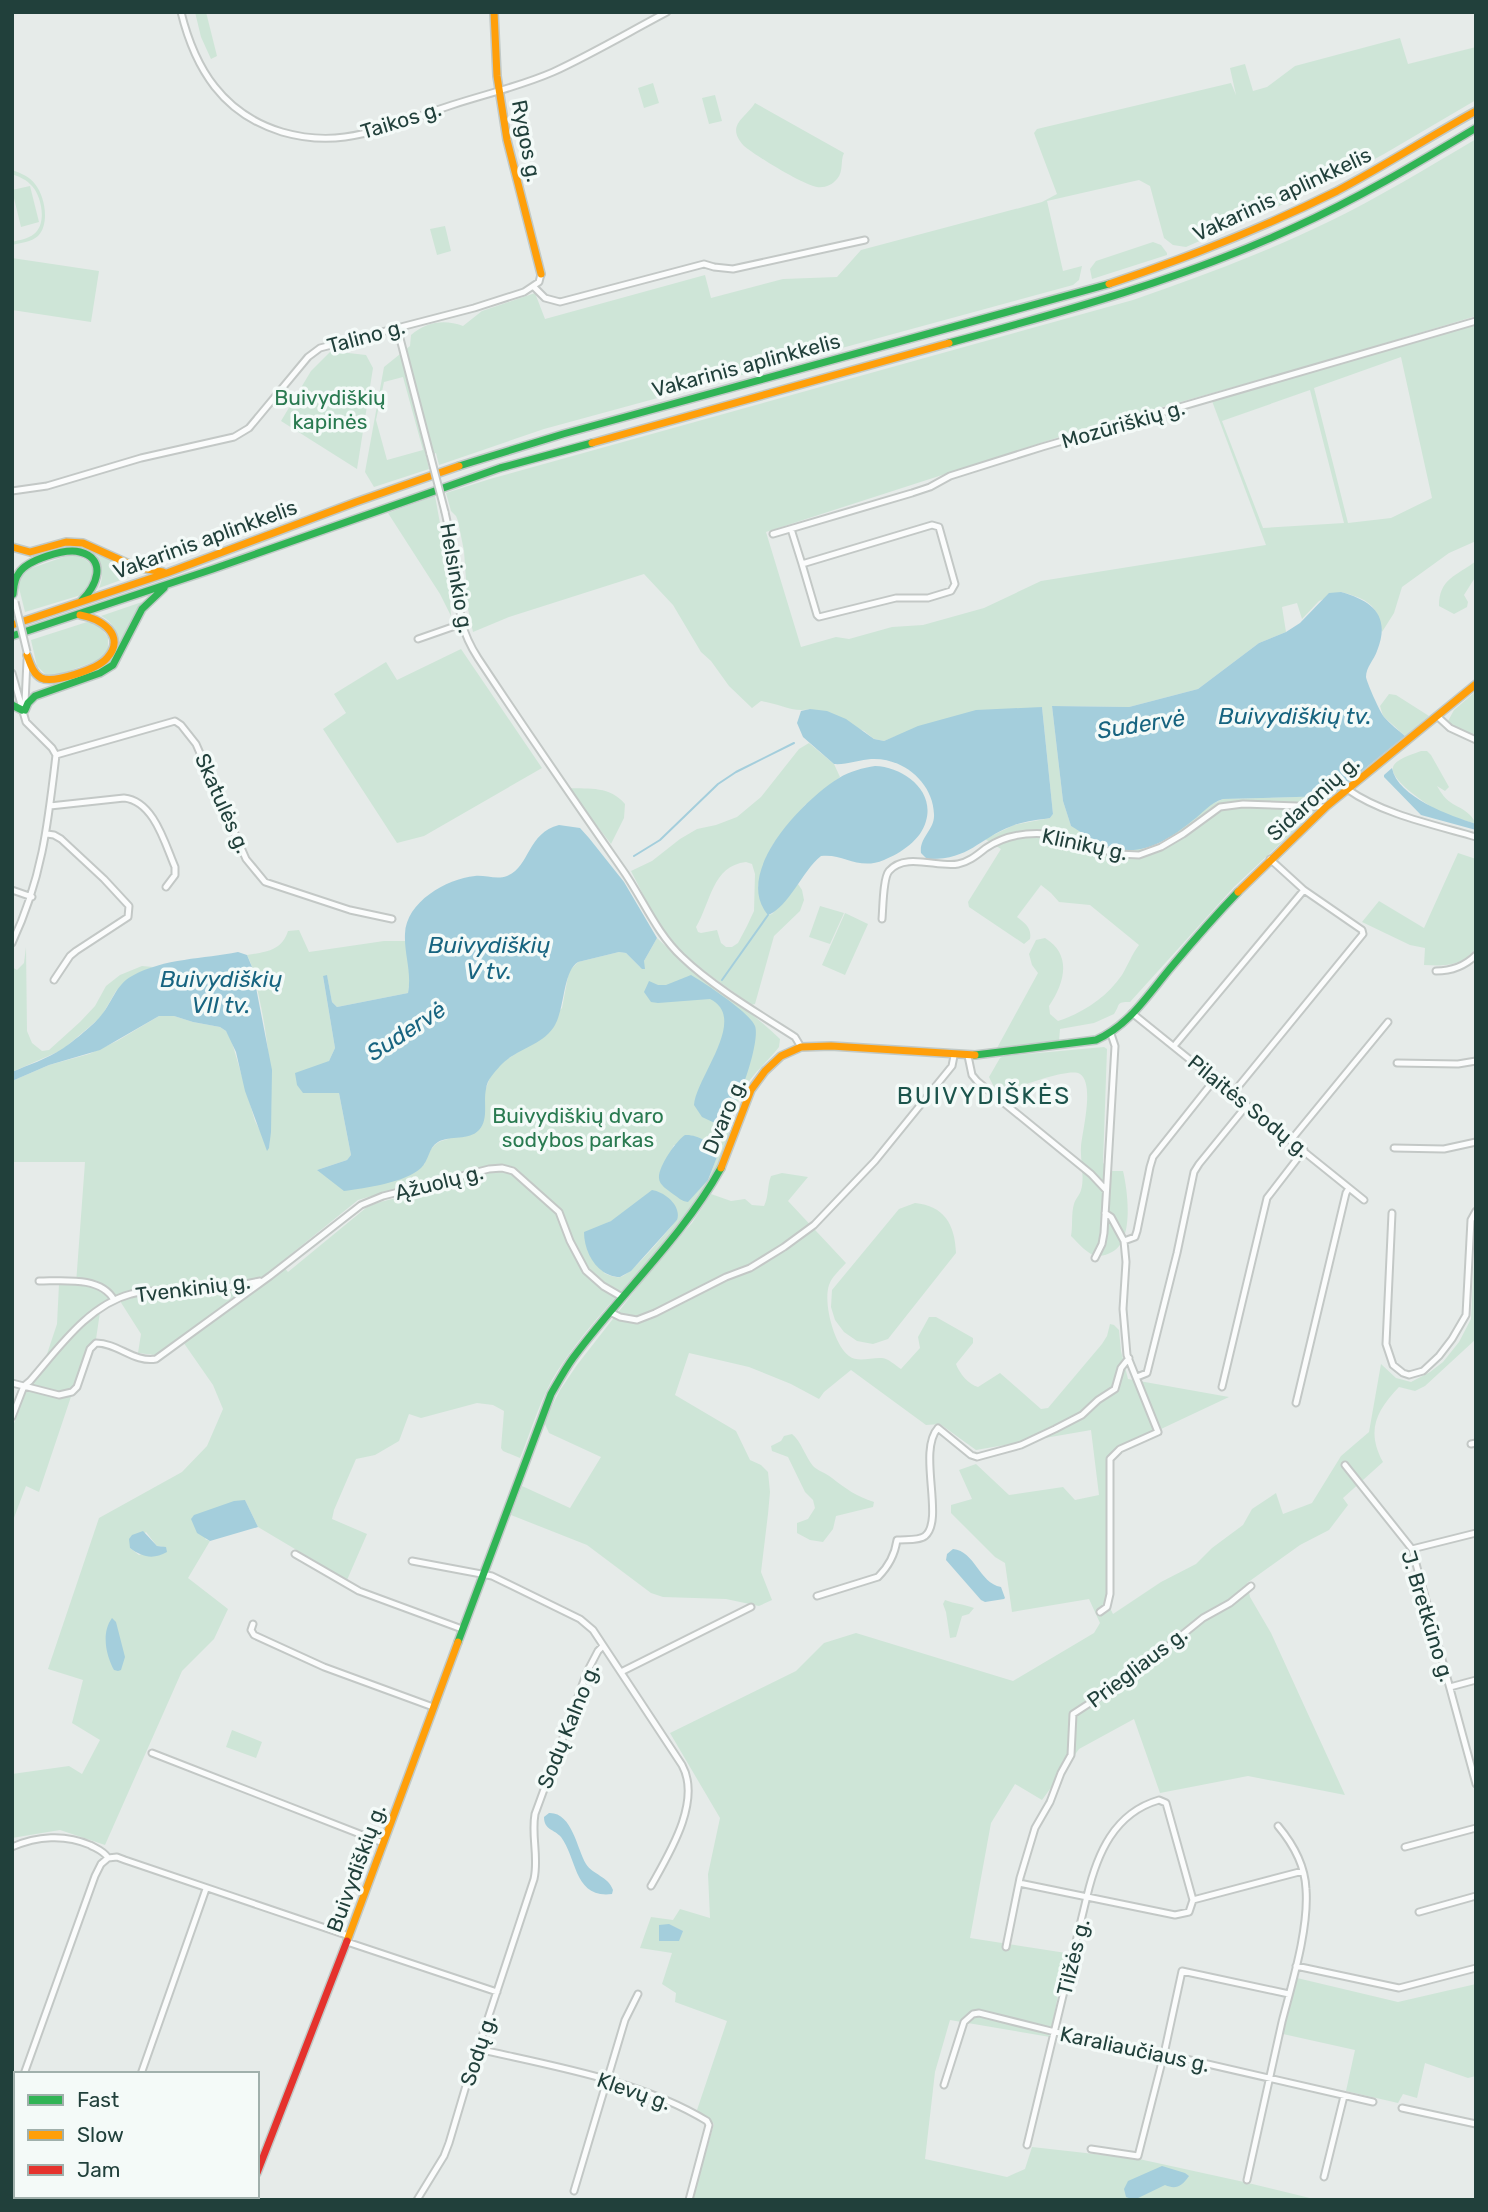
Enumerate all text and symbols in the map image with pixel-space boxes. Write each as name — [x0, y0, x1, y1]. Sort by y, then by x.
street label: Taikos g. — [358, 96, 444, 144]
street label: Rygos g. — [507, 98, 547, 184]
street label: Vakarinis aplinkkelis — [1189, 142, 1375, 246]
street label: Talino g. — [324, 314, 408, 358]
street label: Vakarinis aplinkkelis — [649, 328, 843, 402]
park label: Buivydiškių kapinės — [274, 385, 386, 434]
street label: Mozūriškių g. — [1058, 394, 1188, 454]
street label: Vakarinis aplinkkelis — [110, 494, 300, 584]
street label: Helsinkio g. — [435, 521, 479, 635]
water label: Buivydiškių tv. — [1218, 702, 1372, 730]
water label: Sudervė — [1095, 703, 1187, 745]
street label: Skatulės g. — [190, 749, 256, 857]
street label: Sidaronių g. — [1262, 750, 1364, 846]
street label: Klinikų g. — [1040, 823, 1130, 865]
water label: Buivydiškių V tv. — [428, 931, 550, 985]
water label: Buivydiškių VII tv. — [160, 965, 282, 1019]
water label: Sudervė — [361, 995, 451, 1067]
street label: Pilaitės Sodų g. — [1183, 1049, 1315, 1163]
street label: Dvaro g. — [697, 1074, 751, 1158]
district label: BUIVYDIŠKĖS — [897, 1082, 1071, 1110]
park label: Buivydiškių dvaro sodybos parkas — [492, 1103, 664, 1152]
street label: Ąžuolų g. — [392, 1159, 486, 1205]
street label: Tvenkinių g. — [134, 1269, 252, 1307]
street label: J. Bretkūno g. — [1396, 1547, 1460, 1685]
street label: Priegliaus g. — [1082, 1621, 1192, 1713]
street label: Sodų Kalno g. — [532, 1660, 604, 1792]
street label: Buivydiškių g. — [321, 1801, 391, 1935]
street label: Tilžės g. — [1051, 1916, 1095, 1998]
street label: Sodų g. — [455, 2011, 501, 2089]
street label: Karaliaučiaus g. — [1058, 2021, 1212, 2077]
street label: Klevų g. — [594, 2067, 674, 2115]
legend — [14, 2072, 259, 2198]
text: Fast — [77, 2087, 119, 2112]
text: Slow — [77, 2122, 124, 2147]
text: Jam — [77, 2157, 121, 2182]

